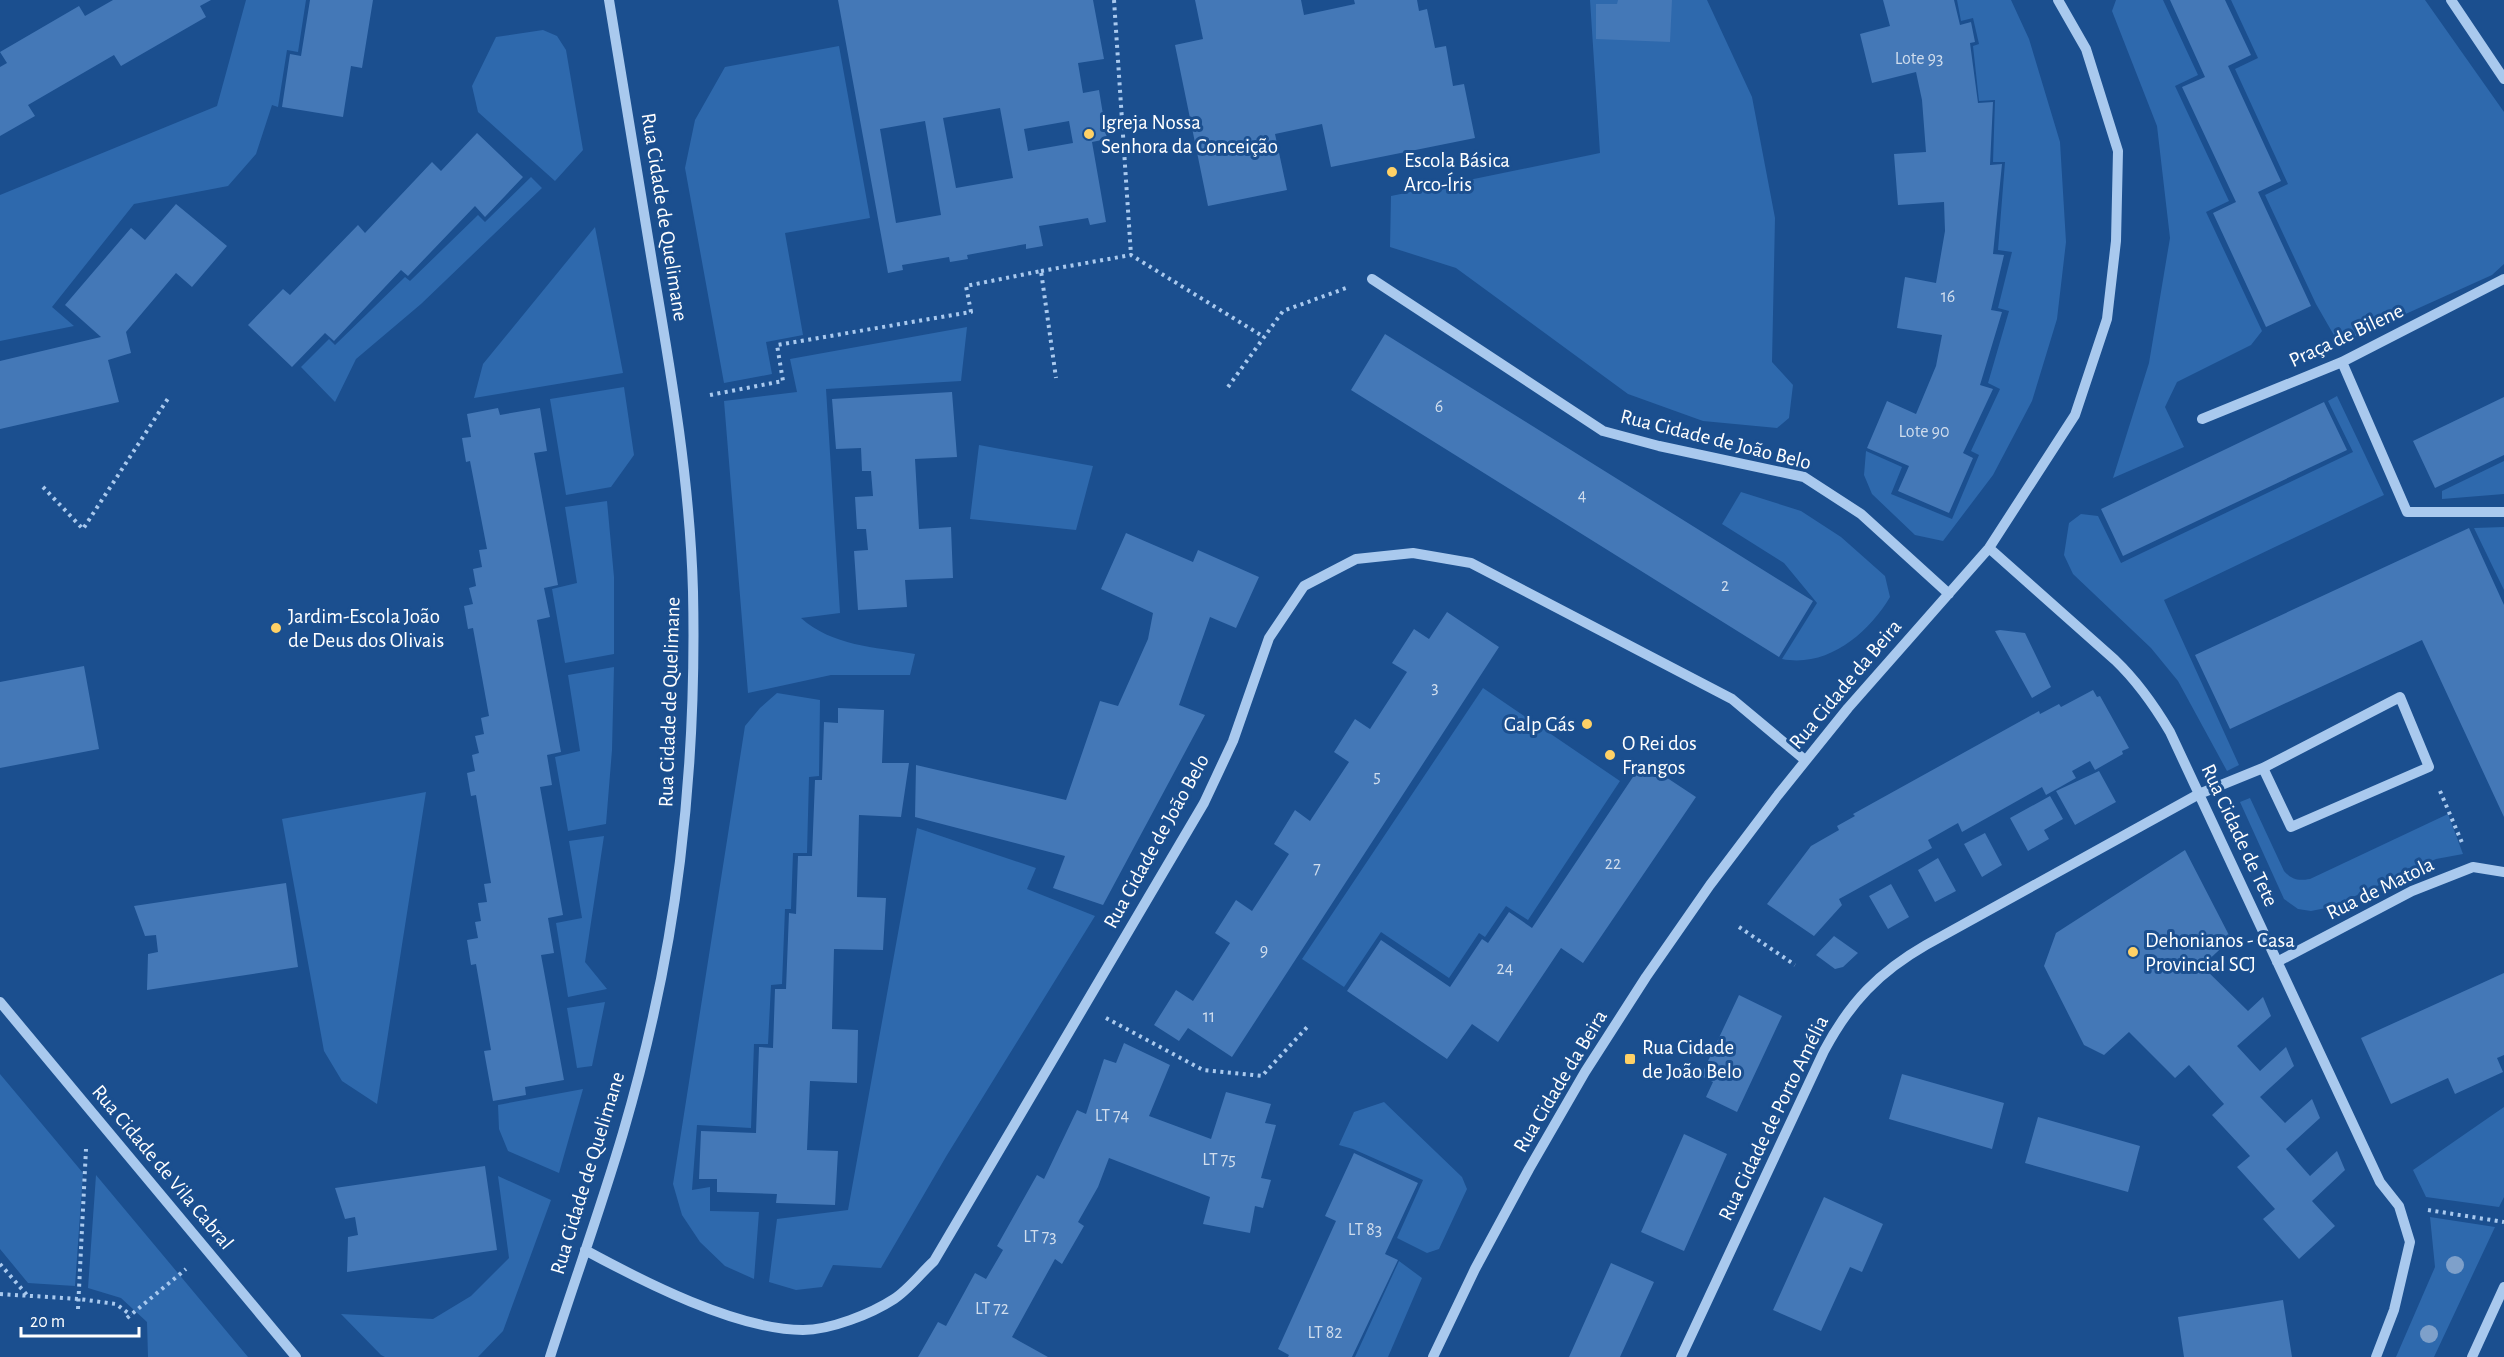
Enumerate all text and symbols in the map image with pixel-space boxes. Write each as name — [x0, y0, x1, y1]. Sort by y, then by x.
house number: Lote 93 — [1895, 50, 1943, 68]
street label: Rua Cidade de Quelimane — [638, 111, 691, 323]
place label: Igreja Nossa Senhora da Conceição — [1101, 112, 1278, 157]
marker: Igreja Nossa Senhora da Conceição — [1082, 127, 1096, 141]
place label: Escola Básica Arco-Íris — [1404, 150, 1510, 195]
marker: Escola Básica Arco-Íris — [1385, 165, 1399, 179]
house number: 16 — [1941, 288, 1955, 306]
street label: Praça de Bilene — [2286, 300, 2407, 371]
house number: 6 — [1435, 398, 1443, 416]
street label: Rua Cidade de João Belo — [1618, 406, 1813, 473]
house number: Lote 90 — [1899, 423, 1949, 441]
house number: 4 — [1578, 487, 1587, 505]
house number: 2 — [1721, 577, 1729, 595]
street label: Rua Cidade de Quelimane — [655, 596, 684, 808]
place label: Jardim-Escola João de Deus dos Olivais — [288, 606, 444, 651]
street label: Rua Cidade da Beira — [1785, 615, 1906, 753]
marker: Jardim-Escola João de Deus dos Olivais — [269, 621, 283, 635]
house number: 3 — [1431, 679, 1439, 697]
place label: Galp Gás — [1504, 714, 1575, 735]
marker: Galp Gás — [1580, 717, 1594, 731]
place label: O Rei dos Frangos — [1622, 733, 1697, 778]
marker: O Rei dos Frangos — [1603, 748, 1617, 762]
street label: Rua Cidade de João Belo — [1100, 751, 1213, 932]
street label: Rua Cidade de Tete — [2197, 761, 2282, 910]
house number: 5 — [1373, 768, 1381, 786]
street label: Rua de Matola — [2323, 853, 2438, 923]
house number: 22 — [1605, 855, 1621, 873]
house number: 7 — [1313, 860, 1321, 878]
place label: Dehonianos - Casa Provincial SCJ — [2145, 930, 2295, 975]
house number: 9 — [1260, 942, 1268, 960]
marker: Dehonianos - Casa Provincial SCJ — [2126, 945, 2140, 959]
house number: 24 — [1497, 960, 1514, 978]
street label: Rua Cidade da Beira — [1510, 1006, 1611, 1156]
house number: 11 — [1203, 1008, 1215, 1026]
street label: Rua Cidade de Porto Amélia — [1715, 1012, 1832, 1224]
place label: Rua Cidade de João Belo — [1642, 1037, 1742, 1082]
marker: Rua Cidade de João Belo — [1623, 1052, 1637, 1066]
street label: Rua Cidade de Quelimane — [547, 1069, 628, 1277]
street label: Rua Cidade de Vila Cabral — [88, 1081, 237, 1254]
house number: LT 74 — [1095, 1107, 1130, 1125]
house number: LT 75 — [1202, 1151, 1236, 1169]
house number: LT 83 — [1348, 1221, 1382, 1239]
house number: LT 73 — [1023, 1228, 1057, 1246]
scale bar — [21, 1300, 140, 1338]
house number: LT 72 — [975, 1300, 1009, 1318]
text: 20 m — [30, 1313, 65, 1331]
house number: LT 82 — [1307, 1324, 1343, 1342]

